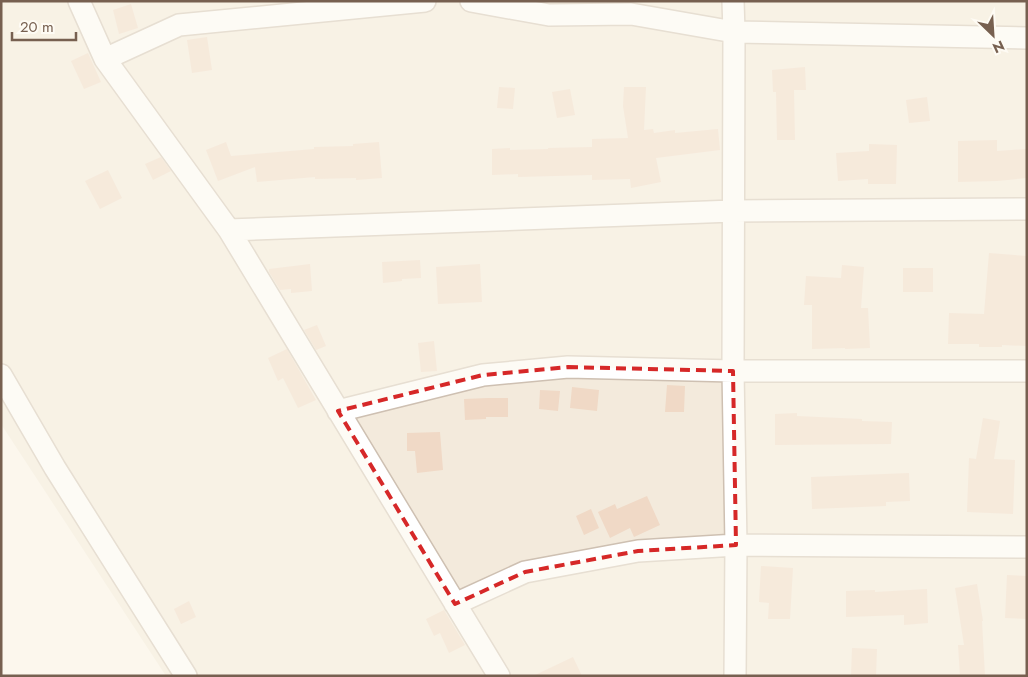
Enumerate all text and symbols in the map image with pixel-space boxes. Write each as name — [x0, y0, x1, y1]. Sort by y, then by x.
scale bar — [12, 10, 76, 42]
north arrow — [968, 10, 1018, 60]
text: 20 m — [20, 16, 54, 38]
text: N — [989, 35, 1008, 58]

